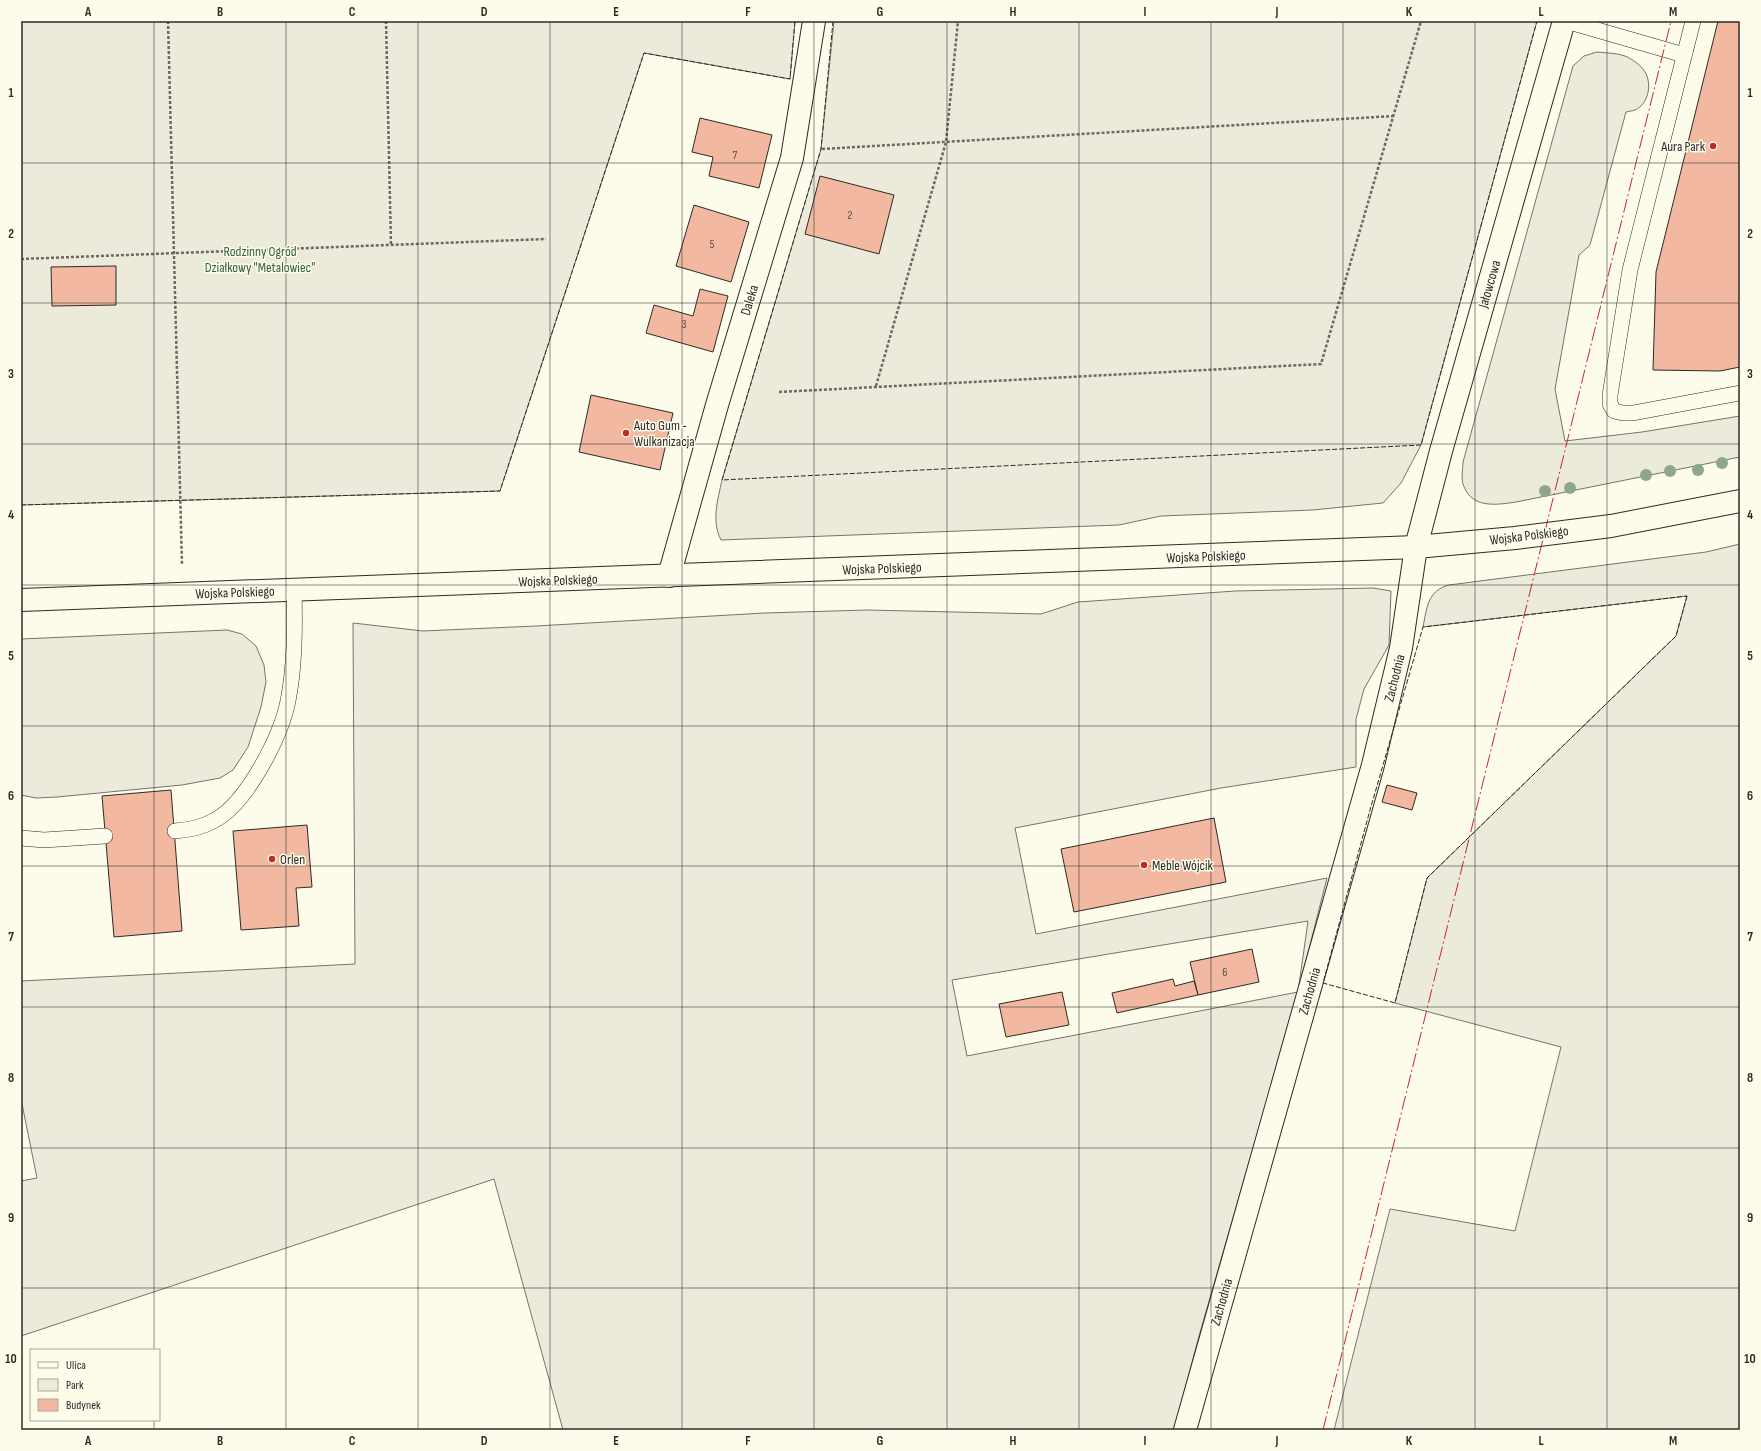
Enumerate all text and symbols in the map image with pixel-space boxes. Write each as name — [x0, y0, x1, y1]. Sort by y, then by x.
text: A — [84, 4, 92, 20]
text: B — [217, 4, 223, 20]
text: C — [349, 4, 356, 20]
text: D — [481, 4, 488, 20]
text: E — [613, 4, 619, 20]
text: F — [745, 4, 751, 20]
text: G — [877, 4, 884, 20]
text: H — [1010, 4, 1017, 20]
text: I — [1144, 4, 1147, 20]
text: J — [1275, 4, 1279, 20]
text: K — [1406, 4, 1413, 20]
text: L — [1538, 4, 1544, 20]
text: M — [1669, 4, 1677, 20]
text: 1 — [8, 85, 14, 101]
text: 1 — [1747, 85, 1753, 101]
place label: Aura Park — [1660, 138, 1706, 155]
marker: Aura Park — [1708, 141, 1718, 151]
house number: 7 — [733, 148, 738, 163]
house number: 2 — [848, 208, 853, 223]
text: 2 — [8, 226, 14, 242]
text: 2 — [1747, 226, 1753, 242]
house number: 5 — [710, 237, 715, 252]
park label: Rodzinny Ogród Działkowy "Metalowiec" — [205, 243, 315, 276]
street label: Jałowcowa — [1474, 258, 1504, 311]
street label: Daleka — [737, 283, 762, 318]
house number: 3 — [681, 317, 687, 332]
text: 3 — [8, 366, 14, 382]
text: 3 — [1747, 366, 1753, 382]
place label: Auto Gum - Wulkanizacja — [633, 417, 695, 450]
marker: Auto Gum - Wulkanizacja — [621, 428, 631, 438]
text: 4 — [8, 507, 14, 523]
text: 4 — [1747, 507, 1753, 523]
street label: Wojska Polskiego — [1489, 522, 1570, 549]
street label: Wojska Polskiego — [1166, 547, 1246, 566]
street label: Wojska Polskiego — [842, 559, 922, 578]
street label: Wojska Polskiego — [518, 571, 598, 590]
street label: Wojska Polskiego — [195, 583, 275, 602]
text: 5 — [8, 648, 14, 664]
text: 5 — [1747, 648, 1753, 664]
street label: Zachodnia — [1380, 653, 1409, 704]
text: 6 — [8, 788, 14, 804]
text: 6 — [1747, 788, 1753, 804]
place label: Orlen — [280, 851, 305, 868]
marker: Orlen — [267, 854, 277, 864]
place label: Meble Wójcik — [1152, 857, 1214, 874]
marker: Meble Wójcik — [1139, 860, 1149, 870]
text: 7 — [8, 929, 14, 945]
text: 7 — [1747, 929, 1753, 945]
house number: 6 — [1222, 965, 1228, 980]
street label: Zachodnia — [1295, 966, 1324, 1017]
text: 8 — [8, 1070, 14, 1086]
text: 8 — [1747, 1070, 1753, 1086]
text: 9 — [8, 1210, 14, 1226]
text: 9 — [1747, 1210, 1753, 1226]
street label: Zachodnia — [1207, 1277, 1236, 1328]
legend — [30, 1349, 160, 1421]
text: 10 — [5, 1351, 17, 1367]
text: 10 — [1744, 1351, 1756, 1367]
text: Ulica — [66, 1358, 86, 1373]
text: Park — [66, 1378, 84, 1393]
text: Budynek — [66, 1398, 101, 1413]
text: A — [84, 1433, 92, 1449]
text: B — [217, 1433, 223, 1449]
text: C — [349, 1433, 356, 1449]
text: D — [481, 1433, 488, 1449]
text: E — [613, 1433, 619, 1449]
text: F — [745, 1433, 751, 1449]
text: G — [877, 1433, 884, 1449]
text: H — [1010, 1433, 1017, 1449]
text: I — [1144, 1433, 1147, 1449]
text: J — [1275, 1433, 1279, 1449]
text: K — [1406, 1433, 1413, 1449]
text: L — [1538, 1433, 1544, 1449]
text: M — [1669, 1433, 1677, 1449]

